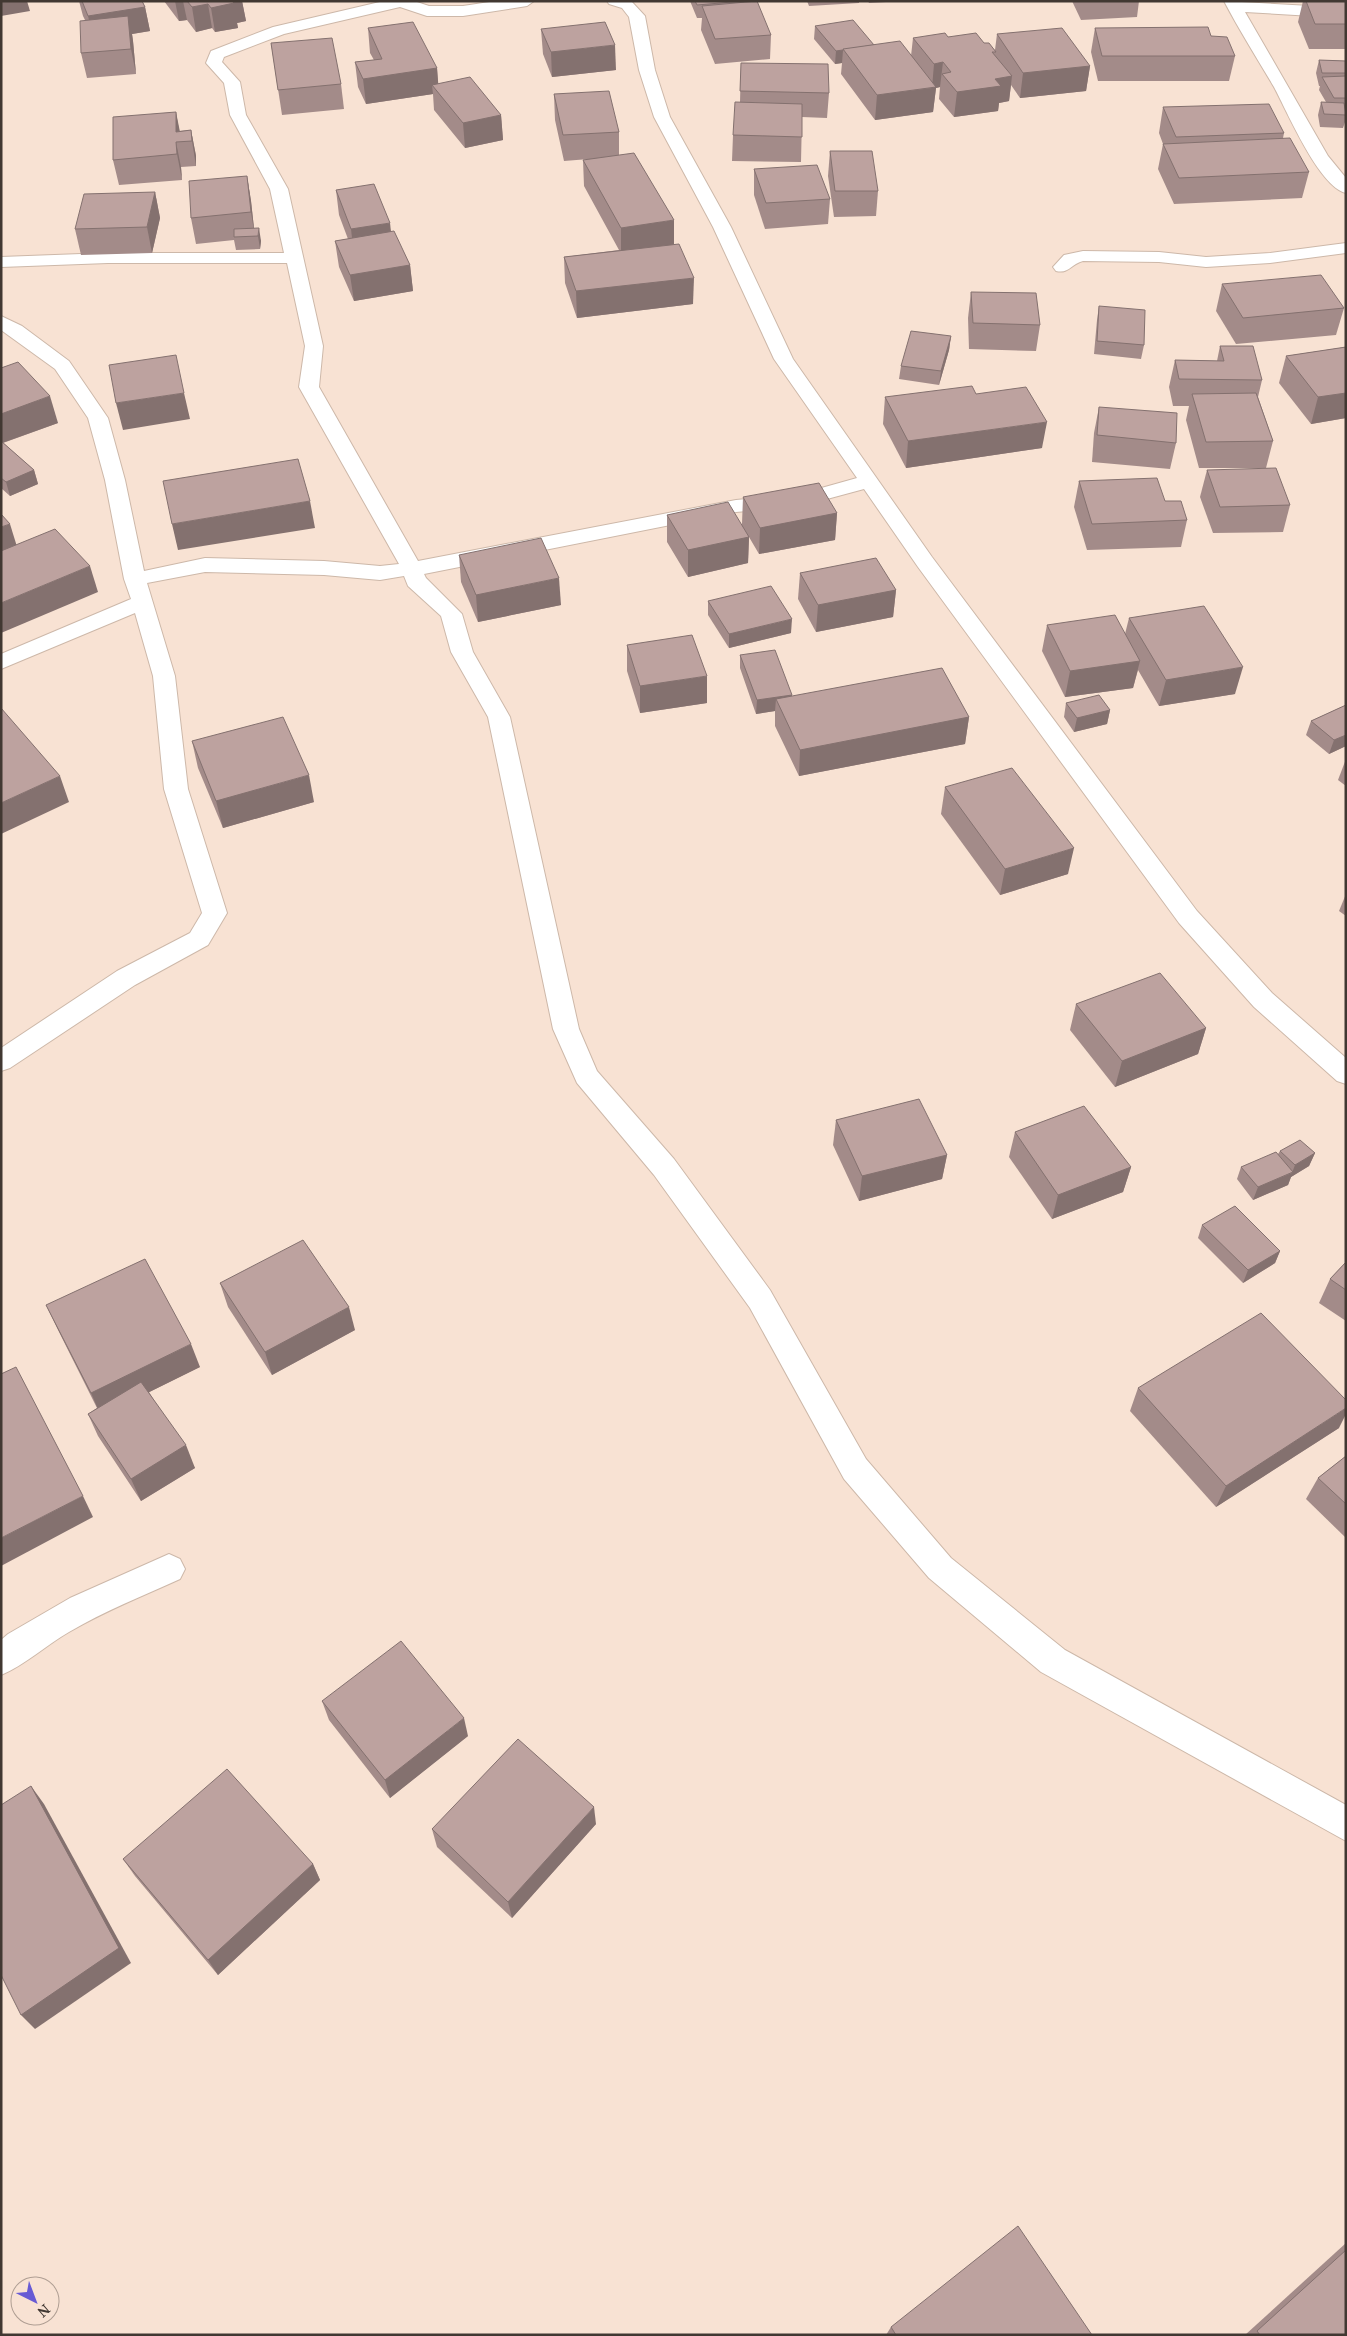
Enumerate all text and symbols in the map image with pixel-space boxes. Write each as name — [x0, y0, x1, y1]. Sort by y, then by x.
north arrow — [10, 2276, 60, 2326]
text: N — [34, 2300, 54, 2322]

